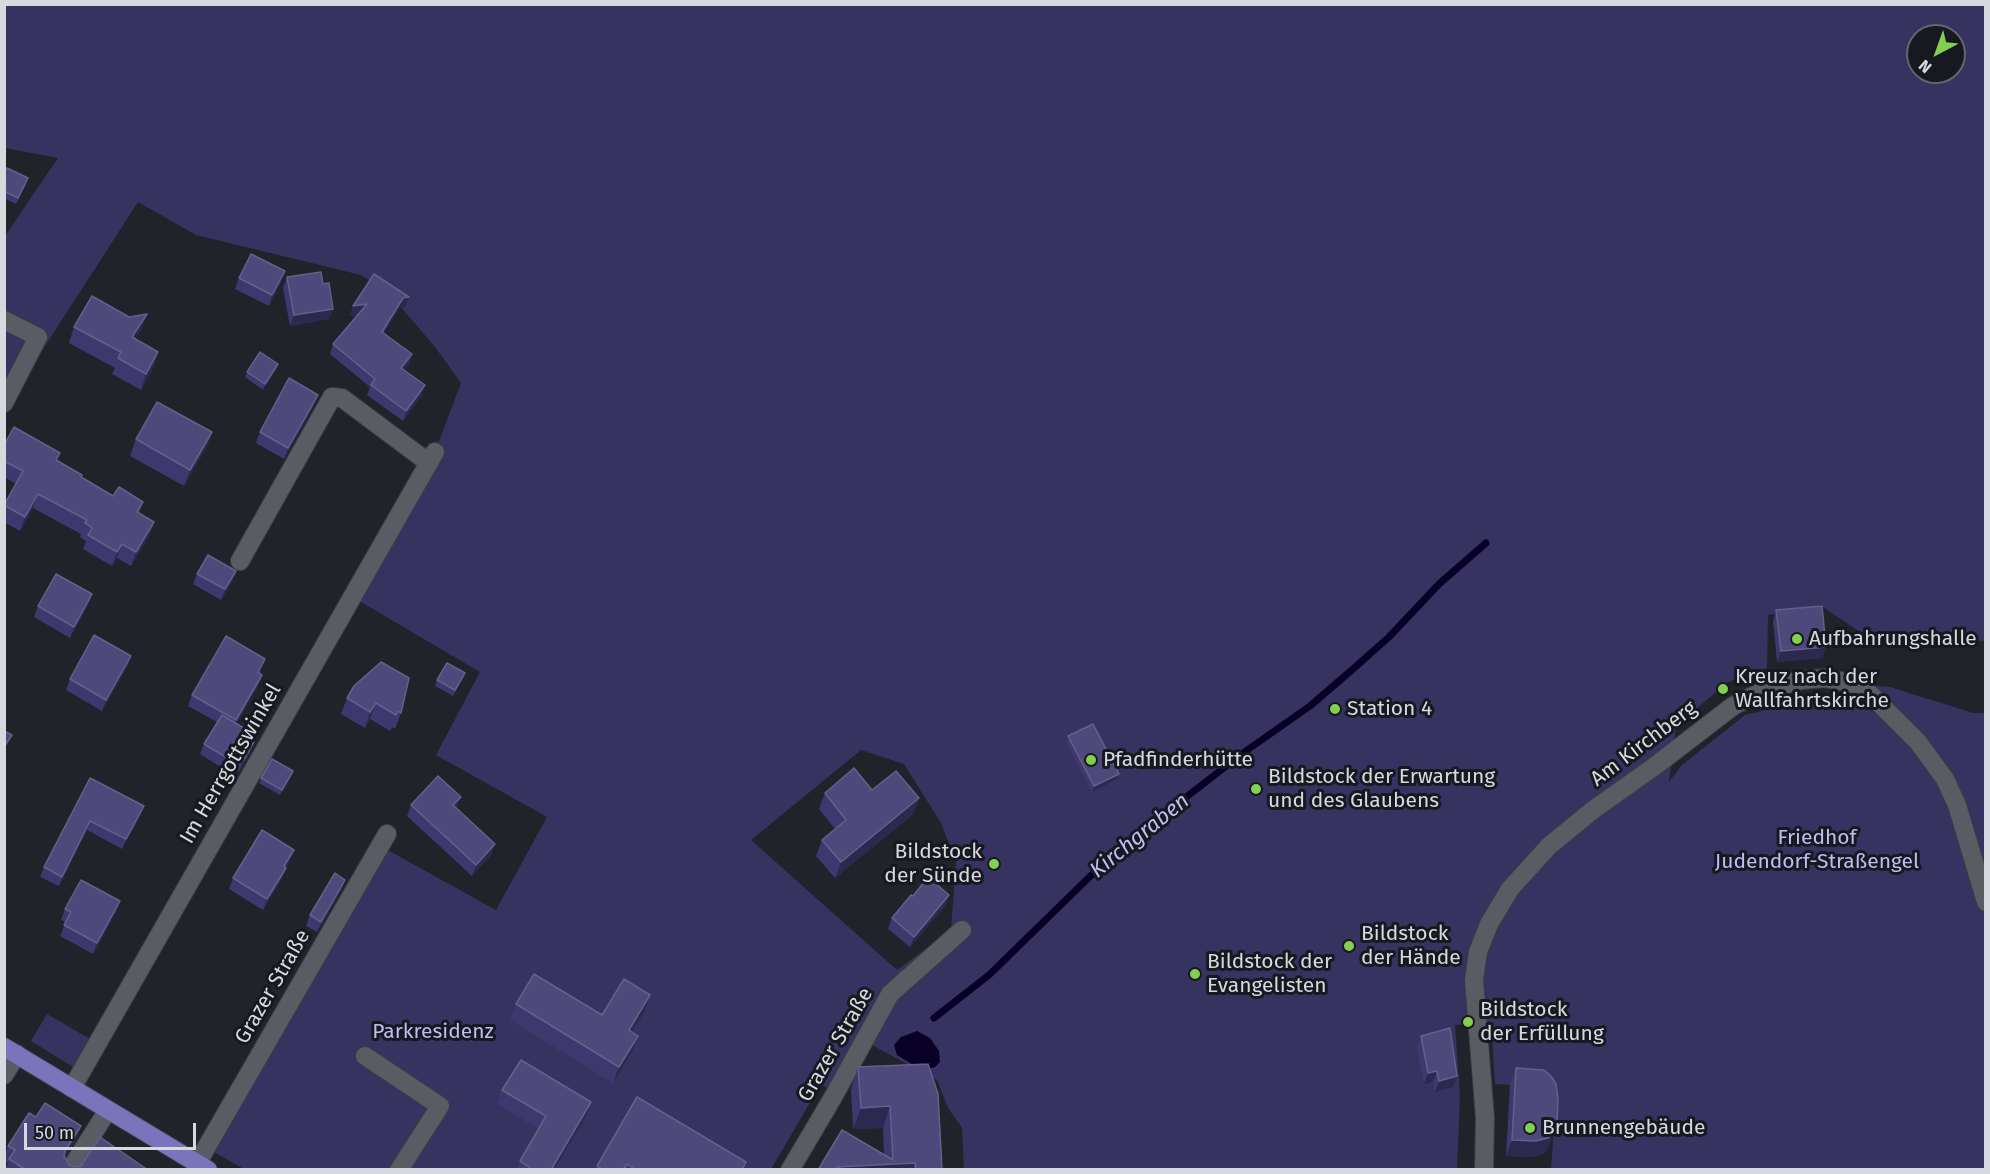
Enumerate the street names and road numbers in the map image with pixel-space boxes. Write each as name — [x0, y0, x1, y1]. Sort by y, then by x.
street label: Im Herrgottswinkel — [175, 680, 287, 848]
street label: Am Kirchberg — [1586, 696, 1702, 792]
street label: Grazer Straße — [230, 925, 316, 1049]
street label: Grazer Straße — [793, 983, 879, 1107]

